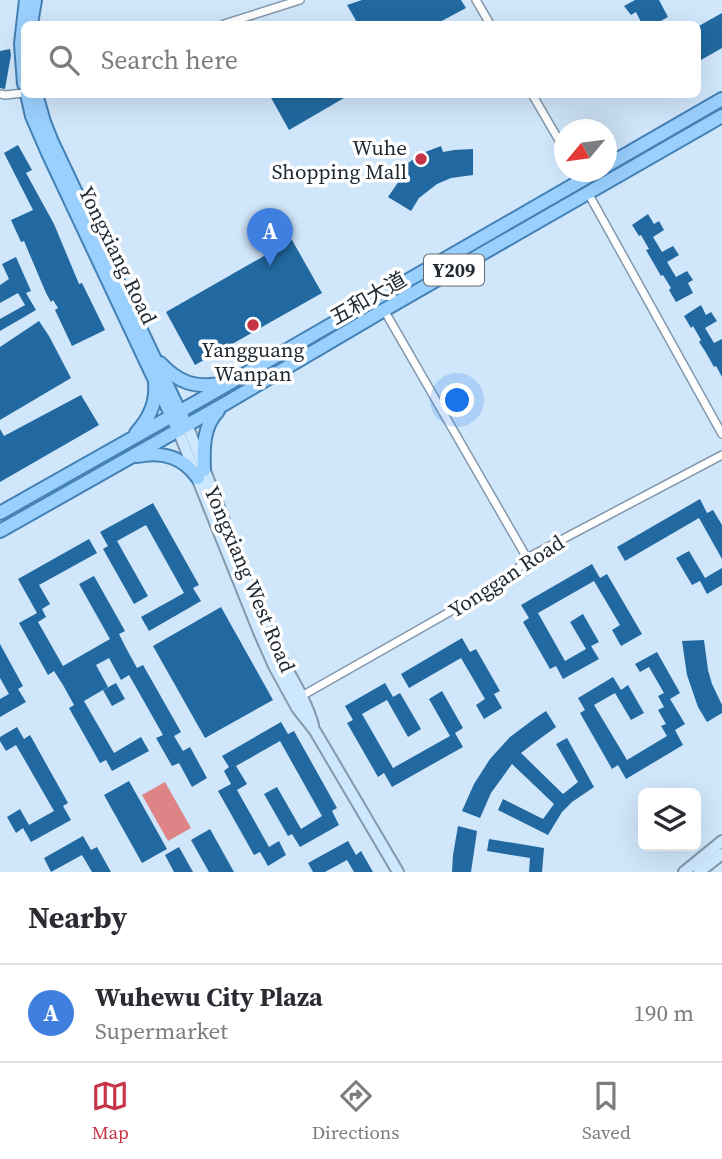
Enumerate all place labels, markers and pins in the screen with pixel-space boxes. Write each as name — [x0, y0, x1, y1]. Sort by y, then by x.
place label: Wuhe Shopping Mall — [272, 133, 407, 186]
marker: Wuhe Shopping Mall — [413, 151, 429, 167]
pin: A — [247, 208, 293, 266]
marker: Yangguang Wanpan — [245, 317, 261, 333]
place label: Yangguang Wanpan — [202, 335, 305, 388]

